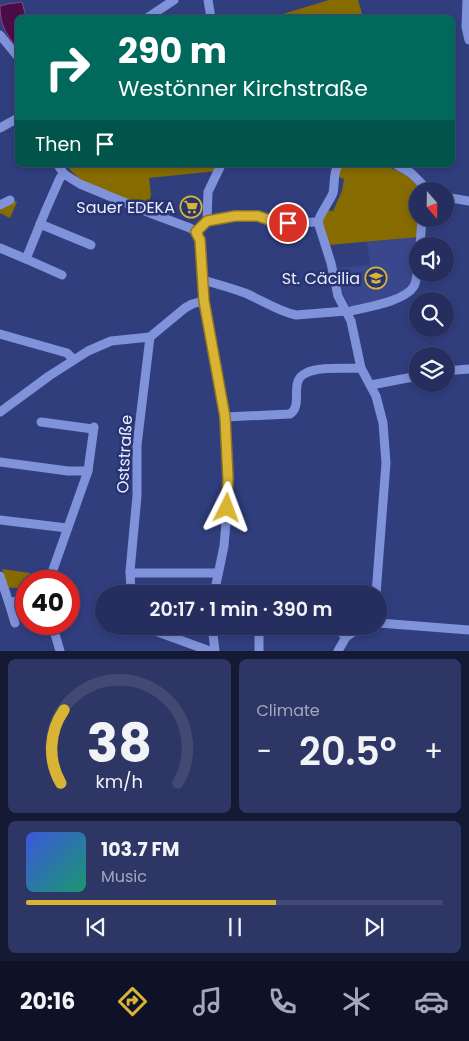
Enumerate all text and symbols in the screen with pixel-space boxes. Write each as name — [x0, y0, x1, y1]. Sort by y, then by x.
text: 290 m — [118, 26, 227, 75]
icon: right — [35, 35, 100, 100]
text: Westönner Kirchstraße — [118, 73, 368, 104]
icon: arrive — [91, 130, 119, 158]
text: Then — [35, 131, 81, 158]
north arrow — [409, 182, 454, 228]
map controls — [409, 182, 454, 392]
supermarket icon: Sauer EDEKA — [179, 195, 203, 219]
place label: Sauer EDEKA — [76, 196, 175, 219]
pin — [267, 202, 309, 244]
icon: arrive — [274, 209, 302, 237]
button: sound — [409, 237, 454, 282]
school or university icon: St. Cäcilia — [364, 266, 388, 290]
place label: St. Cäcilia — [282, 267, 360, 290]
button: search — [409, 292, 454, 337]
button: layers — [409, 347, 454, 392]
street label: Oststraße — [111, 414, 138, 494]
position arrow — [200, 481, 252, 533]
speed limit sign: 40 — [15, 570, 80, 635]
text: 20:17 · 1 min · 390 m — [150, 596, 332, 623]
text: Climate — [257, 699, 320, 722]
text: 38 — [87, 707, 152, 780]
text: 20.5° — [299, 725, 397, 778]
text: − — [257, 732, 272, 771]
text: + — [424, 732, 443, 771]
text: km/h — [95, 769, 143, 794]
text: 103.7 FM — [101, 836, 179, 863]
text: Music — [101, 865, 147, 888]
icon: previous — [82, 913, 110, 941]
icon: pause — [221, 913, 249, 941]
icon: next — [360, 913, 388, 941]
icon: directions — [115, 984, 150, 1019]
icon: music — [190, 984, 225, 1019]
icon: phone — [265, 984, 300, 1019]
icon: climate — [339, 984, 374, 1019]
icon: car — [414, 984, 449, 1019]
text: 20:16 — [20, 986, 75, 1017]

